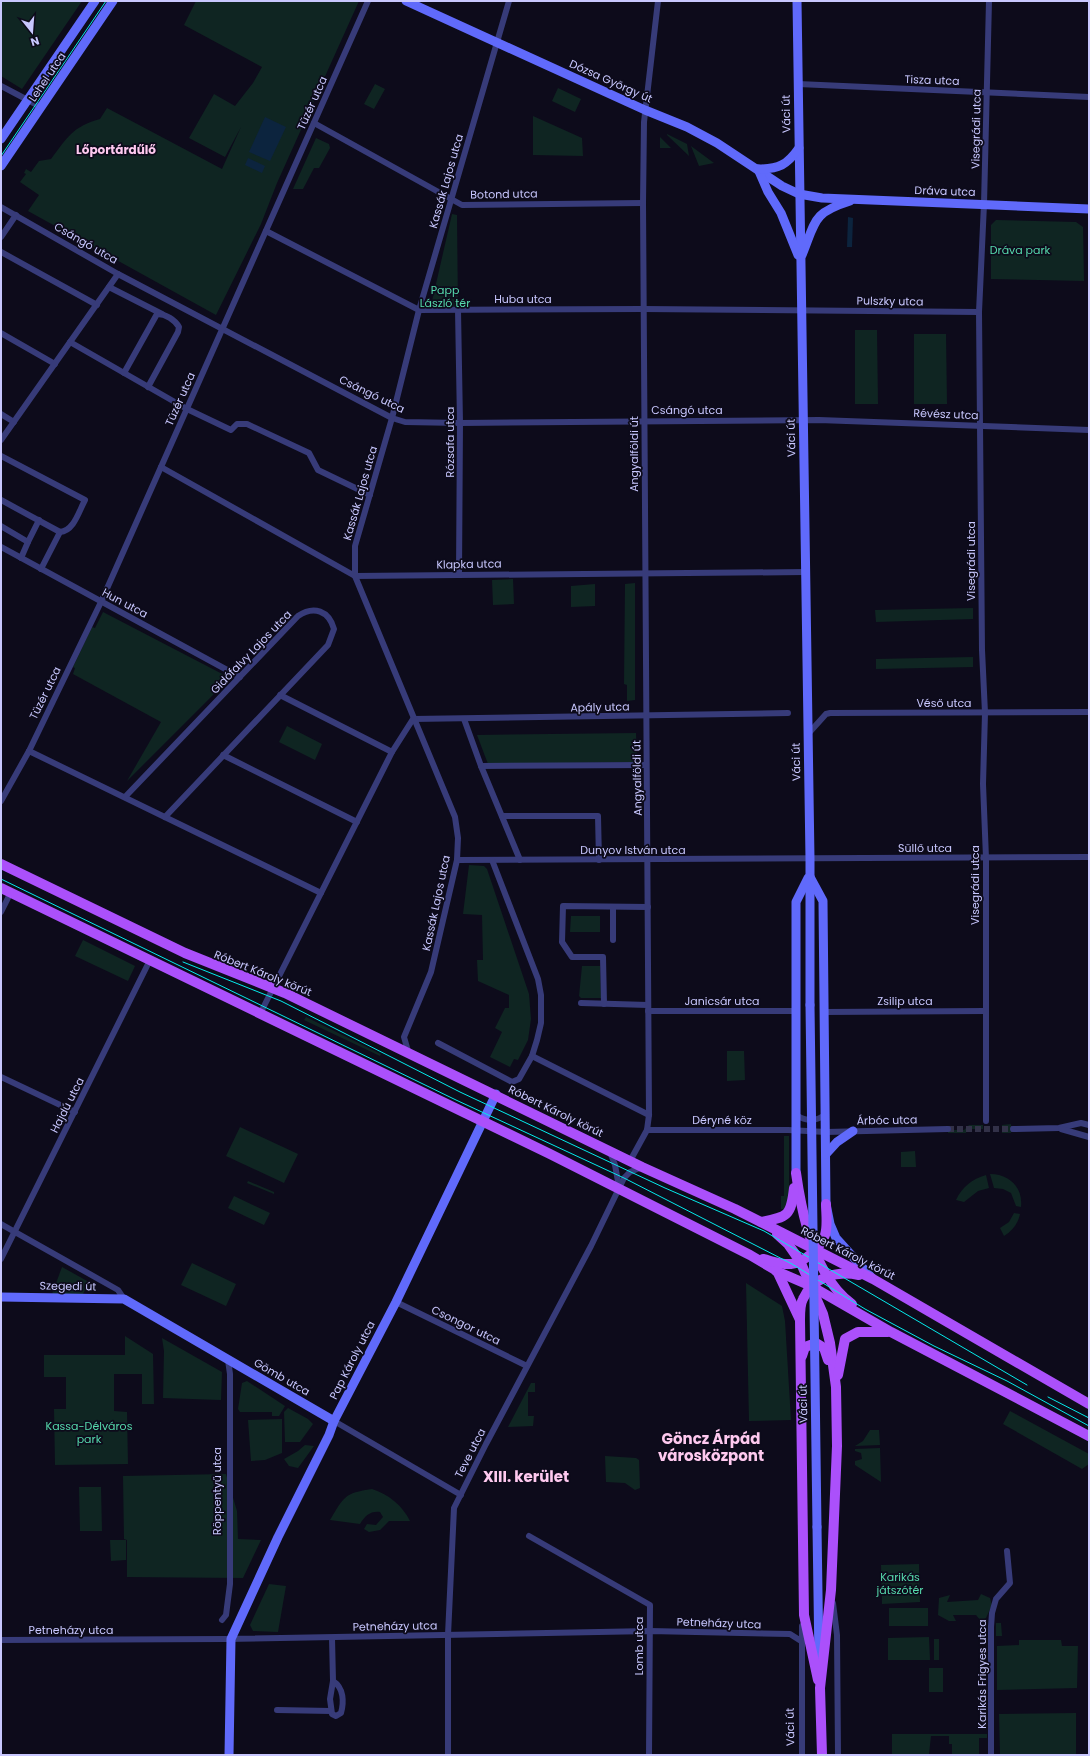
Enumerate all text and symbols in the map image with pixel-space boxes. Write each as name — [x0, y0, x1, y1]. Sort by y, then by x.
north arrow — [12, 12, 52, 52]
text: N — [29, 33, 41, 50]
street label: Lehel utca — [25, 49, 69, 105]
street label: Dózsa György út — [567, 55, 655, 107]
street label: Tisza utca — [904, 71, 960, 89]
street label: Tüzér utca — [293, 74, 331, 132]
street label: Visegrádi utca — [967, 89, 985, 169]
street label: Váci út — [778, 95, 794, 133]
street label: Kassák Lajos utca — [425, 132, 467, 230]
district label: Lőportárdűlő — [76, 141, 156, 158]
street label: Dráva utca — [914, 182, 976, 200]
street label: Botond utca — [470, 185, 538, 203]
street label: Csángó utca — [51, 218, 121, 268]
park label: Dráva park — [990, 242, 1051, 258]
park label: Papp László tér — [420, 282, 470, 311]
street label: Huba utca — [494, 291, 552, 307]
street label: Pulszky utca — [856, 292, 924, 310]
street label: Tüzér utca — [161, 370, 199, 428]
street label: Csángó utca — [336, 371, 408, 417]
street label: Csángó utca — [651, 402, 723, 418]
street label: Révész utca — [913, 405, 979, 423]
street label: Rózsafa utca — [442, 406, 458, 478]
street label: Angyalföldi út — [626, 416, 642, 492]
street label: Váci út — [783, 419, 799, 457]
street label: Kassák Lajos utca — [339, 444, 381, 542]
street label: Visegrádi utca — [963, 521, 979, 601]
street label: Klapka utca — [436, 555, 502, 573]
street label: Hun utca — [99, 584, 151, 622]
street label: Gidófalvy Lajos utca — [207, 607, 295, 697]
street label: Tüzér utca — [25, 664, 65, 722]
street label: Véső utca — [916, 695, 972, 711]
street label: Apály utca — [570, 698, 630, 716]
street label: Angyalföldi út — [628, 740, 646, 816]
street label: Váci út — [788, 743, 804, 781]
street label: Süllő utca — [898, 840, 952, 856]
street label: Dunyov István utca — [580, 842, 686, 858]
street label: Visegrádi utca — [967, 845, 983, 925]
street label: Kassák Lajos utca — [418, 854, 454, 952]
street label: Róbert Károly körút — [212, 946, 314, 1000]
street label: Janicsár utca — [684, 993, 760, 1009]
street label: Zsilip utca — [877, 993, 933, 1009]
street label: Hajdú utca — [46, 1074, 88, 1136]
street label: Róbert Károly körút — [506, 1081, 606, 1141]
street label: Árbóc utca — [856, 1111, 918, 1129]
street label: Déryné köz — [692, 1112, 752, 1128]
street label: Róbert Károly körút — [798, 1222, 898, 1284]
street label: Szegedi út — [40, 1278, 96, 1294]
street label: Csongor utca — [429, 1301, 503, 1349]
street label: Pap Károly utca — [325, 1318, 379, 1402]
street label: Gömb utca — [251, 1354, 313, 1400]
street label: Váci út — [795, 1385, 811, 1423]
park label: Kassa-Délváros park — [46, 1418, 133, 1447]
street label: Teve utca — [451, 1425, 489, 1481]
district label: Göncz Árpád városközpont — [658, 1428, 764, 1466]
street label: Röppentyű utca — [209, 1447, 225, 1535]
district label: XIII. kerület — [483, 1466, 569, 1487]
park label: Karikás játszótér — [876, 1569, 923, 1598]
street label: Petneházy utca — [676, 1614, 762, 1632]
street label: Petneházy utca — [352, 1617, 438, 1635]
street label: Lomb utca — [631, 1617, 647, 1675]
street label: Karikás Frigyes utca — [974, 1619, 990, 1729]
street label: Petneházy utca — [29, 1622, 113, 1638]
street label: Váci út — [782, 1708, 798, 1746]

